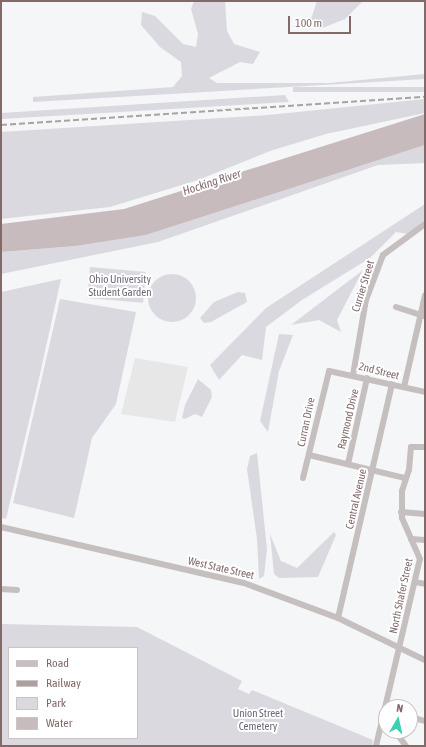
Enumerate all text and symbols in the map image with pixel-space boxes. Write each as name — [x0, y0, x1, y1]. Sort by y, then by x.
scale bar — [290, 8, 353, 34]
text: 100 m — [295, 16, 322, 30]
water label: Hocking River — [181, 167, 243, 199]
street label: Currier Street — [349, 259, 377, 313]
park label: Ohio University Student Garden — [88, 273, 152, 299]
street label: 2nd Street — [357, 360, 401, 382]
street label: Raymond Drive — [335, 387, 361, 451]
street label: Curran Drive — [294, 396, 318, 448]
street label: Central Avenue — [343, 468, 369, 530]
street label: West State Street — [186, 554, 256, 582]
street label: North Shafer Street — [387, 557, 415, 635]
legend — [8, 647, 138, 739]
text: Road — [46, 656, 69, 670]
text: Railway — [46, 676, 81, 690]
text: Park — [46, 696, 66, 710]
north arrow — [378, 699, 418, 739]
text: N — [396, 702, 404, 715]
park label: Union Street Cemetery — [233, 707, 283, 733]
text: Water — [46, 716, 72, 730]

